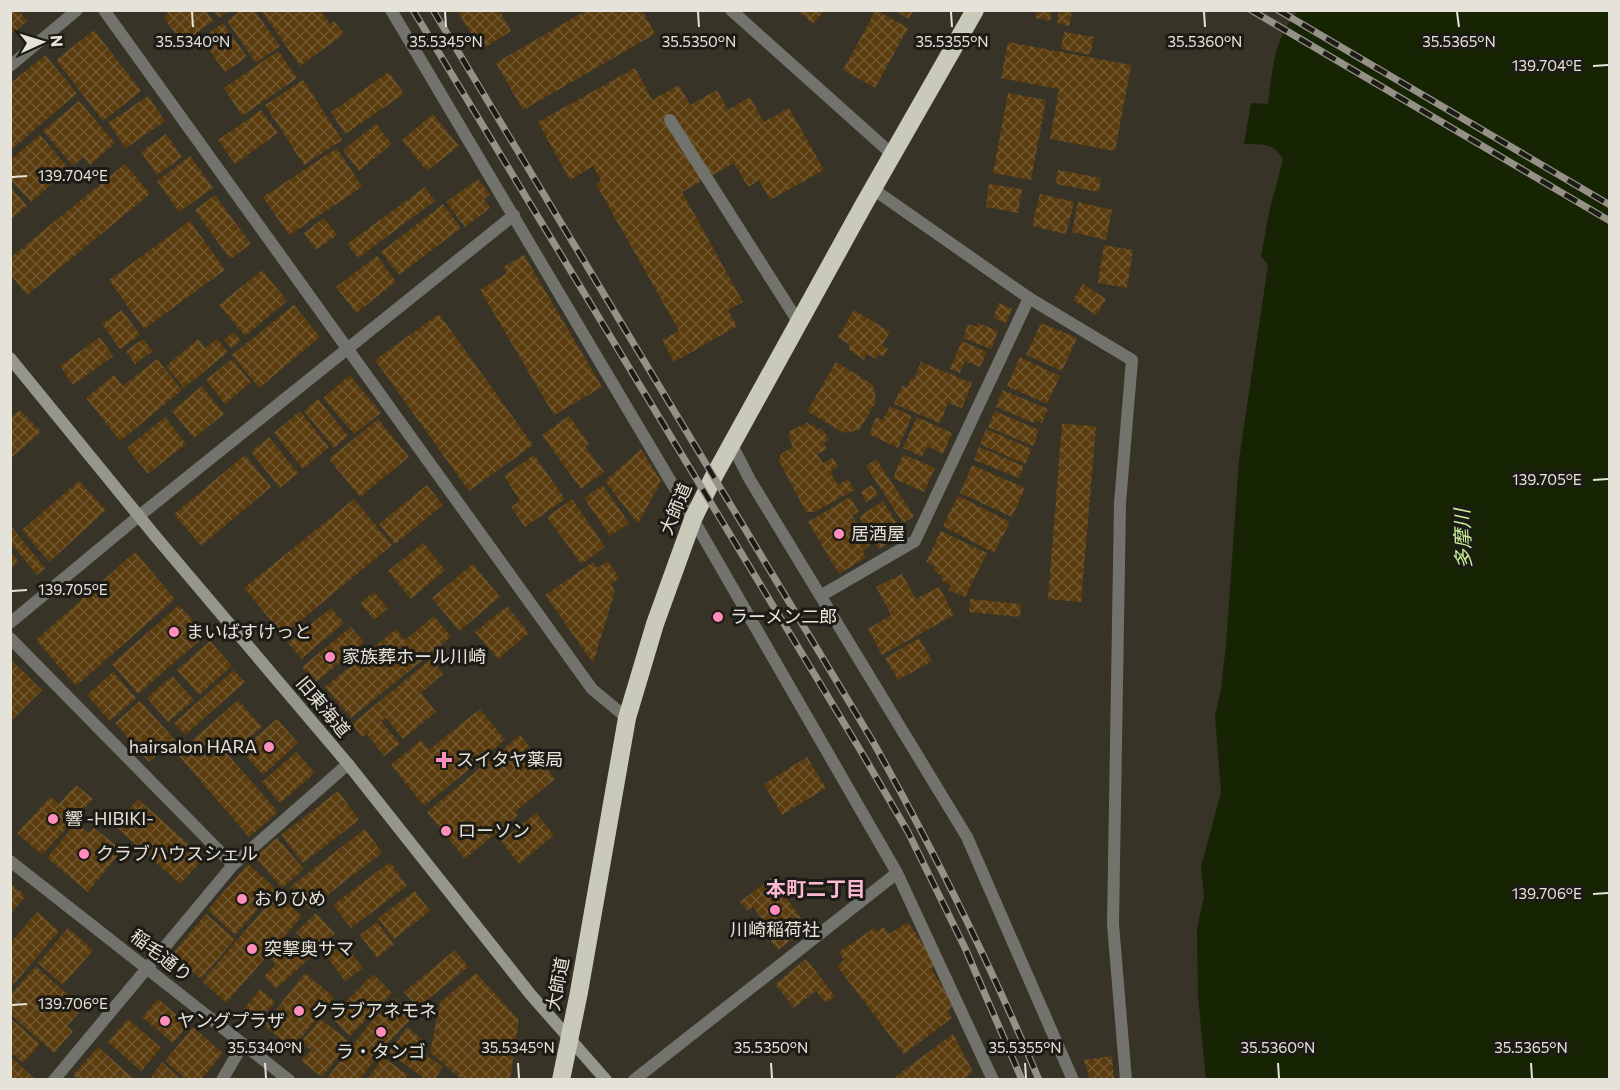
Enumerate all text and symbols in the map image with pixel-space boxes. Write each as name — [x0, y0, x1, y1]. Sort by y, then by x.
north arrow — [12, 12, 72, 72]
text: 35.5340°N — [156, 32, 230, 50]
text: 35.5345°N — [409, 32, 483, 50]
text: 35.5350°N — [662, 32, 736, 50]
text: 35.5355°N — [915, 32, 989, 50]
text: 35.5360°N — [1168, 32, 1242, 50]
text: 35.5365°N — [1422, 32, 1496, 50]
text: N — [48, 34, 67, 48]
text: 139.704°E — [1512, 56, 1582, 74]
text: 139.704°E — [38, 166, 108, 184]
text: 139.705°E — [1512, 470, 1582, 488]
street label: 大師道 — [654, 479, 696, 538]
water label: 多摩川 — [1449, 507, 1475, 569]
place label: 居酒屋 — [851, 522, 905, 544]
marker: 居酒屋 — [832, 527, 846, 541]
text: 139.705°E — [38, 580, 108, 598]
place label: ラーメン二郎 — [730, 605, 837, 627]
marker: ラーメン二郎 — [711, 610, 725, 624]
place label: まいばすけっと — [186, 620, 312, 642]
marker: まいばすけっと — [167, 625, 181, 639]
place label: 家族葬ホール川崎 — [342, 645, 486, 667]
marker: 家族葬ホール川崎 — [323, 650, 337, 664]
street label: 旧東海道 — [292, 672, 355, 741]
place label: hairsalon HARA — [129, 735, 257, 757]
marker: hairsalon HARA — [262, 740, 276, 754]
place label: スイタヤ薬局 — [456, 748, 563, 770]
marker: スイタヤ薬局 — [437, 753, 451, 767]
place label: 響 -HIBIKI- — [65, 807, 154, 829]
marker: 響 -HIBIKI- — [46, 812, 60, 826]
place label: ローソン — [458, 819, 530, 841]
marker: ローソン — [439, 824, 453, 838]
place label: クラブハウスシェル — [96, 842, 258, 864]
marker: クラブハウスシェル — [77, 847, 91, 861]
district label: 本町二丁目 — [766, 876, 866, 900]
text: 139.706°E — [1512, 884, 1582, 902]
place label: おりひめ — [254, 887, 326, 909]
marker: おりひめ — [235, 892, 249, 906]
marker: 川崎稲荷社 — [768, 903, 782, 917]
place label: 川崎稲荷社 — [730, 918, 820, 940]
street label: 稲毛通り — [126, 924, 197, 986]
place label: 突撃奥サマ — [264, 937, 354, 959]
marker: 突撃奥サマ — [245, 942, 259, 956]
street label: 大師道 — [541, 955, 573, 1012]
text: 139.706°E — [38, 994, 108, 1012]
place label: クラブアネモネ — [311, 999, 437, 1021]
marker: クラブアネモネ — [292, 1004, 306, 1018]
place label: ヤングプラザ — [177, 1009, 285, 1031]
marker: ヤングプラザ — [158, 1014, 172, 1028]
marker: ラ・タンゴ — [374, 1025, 388, 1039]
text: 35.5340°N — [228, 1038, 302, 1056]
text: 35.5345°N — [481, 1038, 555, 1056]
text: 35.5350°N — [734, 1038, 808, 1056]
text: 35.5355°N — [988, 1038, 1062, 1056]
text: 35.5360°N — [1241, 1038, 1315, 1056]
text: 35.5365°N — [1494, 1038, 1568, 1056]
place label: ラ・タンゴ — [336, 1040, 426, 1062]

